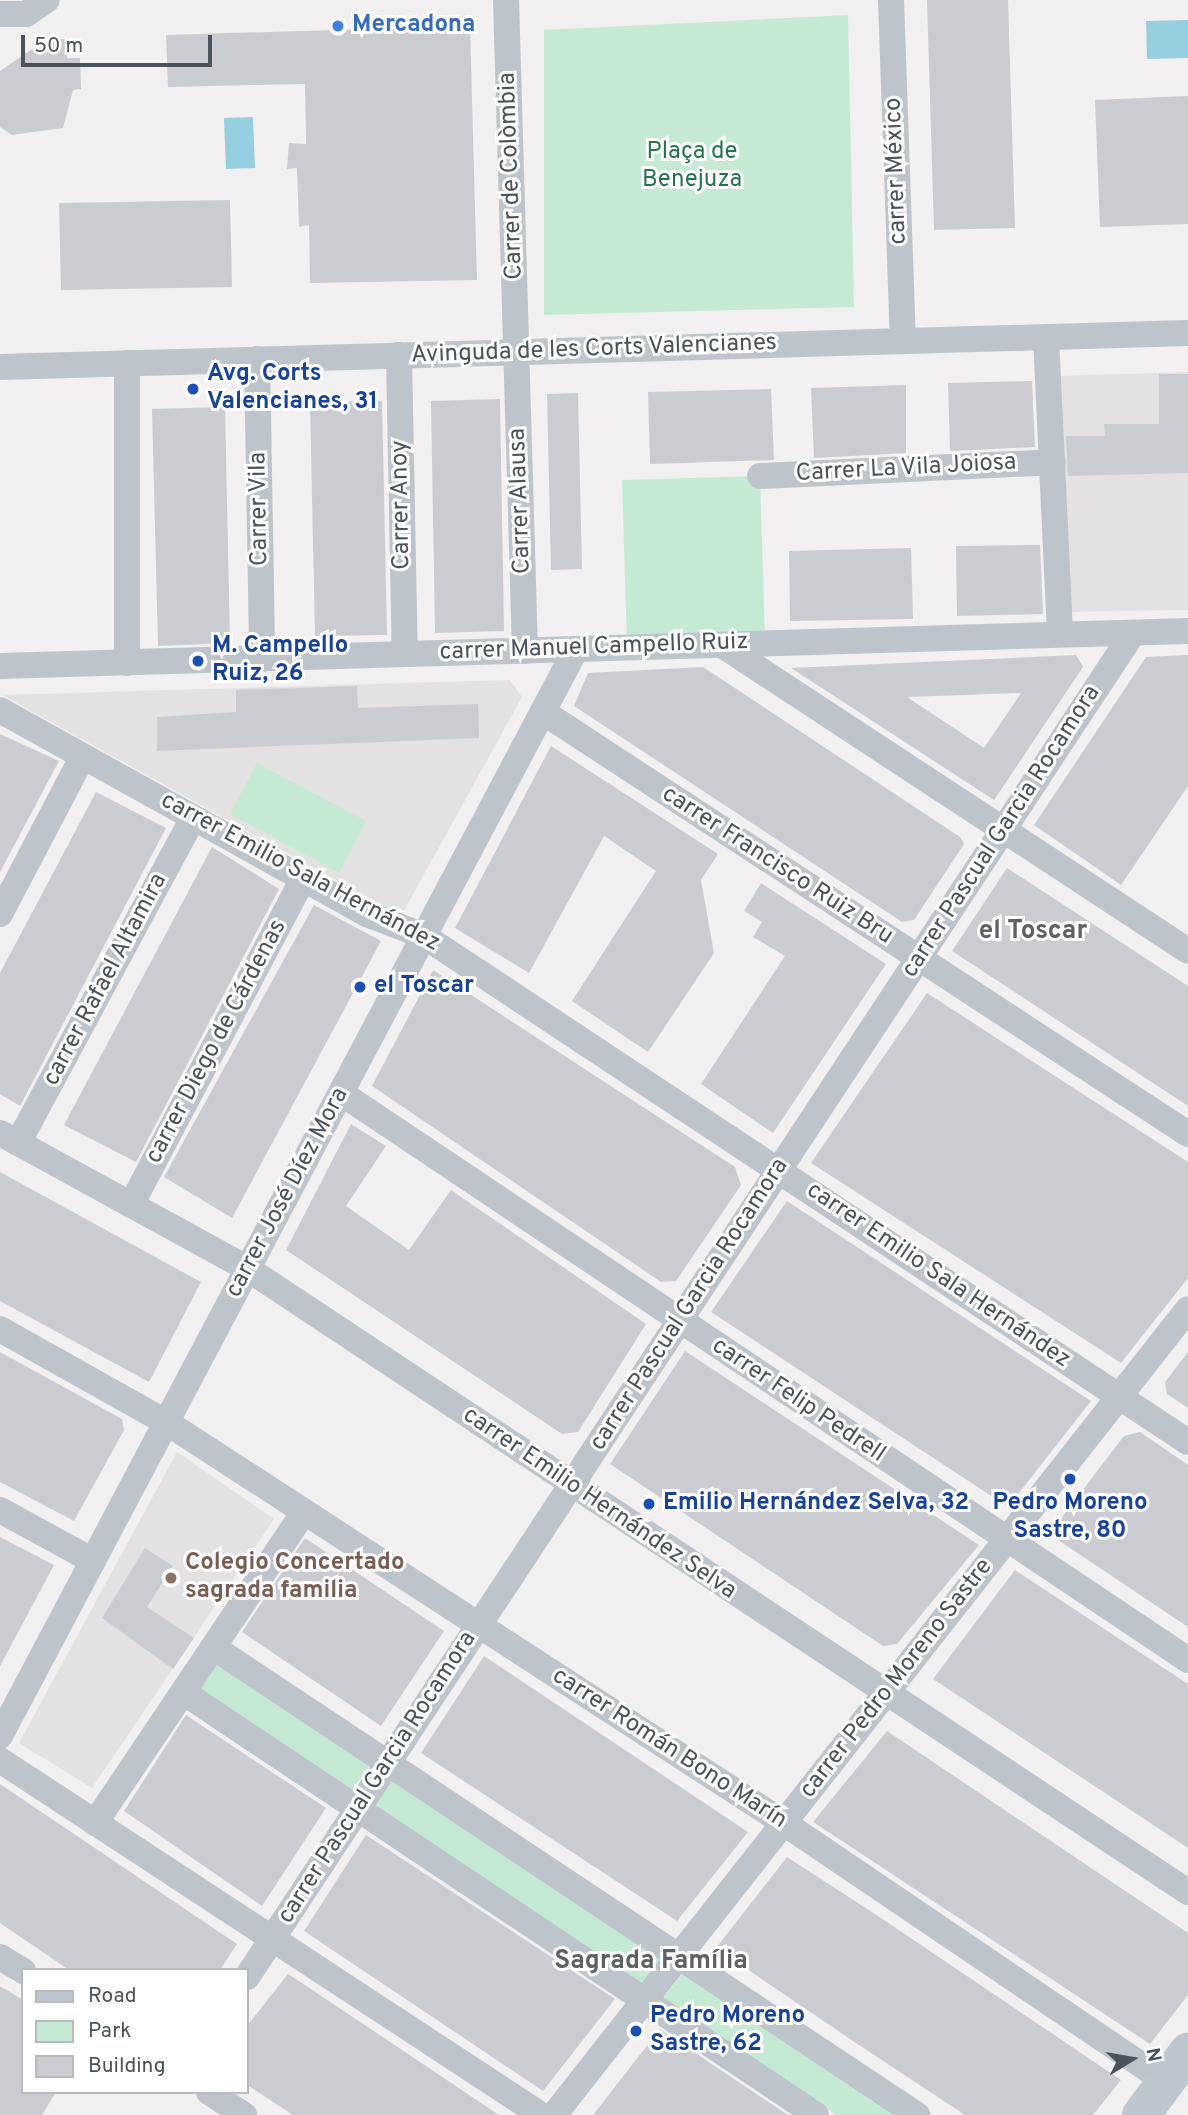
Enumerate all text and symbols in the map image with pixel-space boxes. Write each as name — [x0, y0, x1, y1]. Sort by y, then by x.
place label: Mercadona — [352, 12, 475, 40]
marker: Mercadona — [330, 18, 346, 34]
scale bar — [24, 21, 215, 65]
text: 50 m — [34, 33, 83, 60]
street label: Carrer de Colòmbia — [494, 72, 530, 280]
street label: carrer México — [880, 97, 914, 245]
park label: Plaça de Benejuza — [642, 139, 742, 195]
street label: Avinguda de les Corts Valencianes — [410, 329, 778, 371]
place label: Avg. Corts Valencianes, 31 — [207, 361, 378, 417]
marker: Avg. Corts Valencianes, 31 — [185, 381, 201, 397]
street label: Carrer Alausa — [504, 427, 538, 575]
street label: Carrer Anoy — [386, 439, 418, 571]
street label: Carrer La Vila Joiosa — [794, 449, 1018, 489]
street label: Carrer Vila — [245, 451, 275, 567]
street label: carrer Manuel Campello Ruiz — [439, 628, 749, 668]
place label: M. Campello Ruiz, 26 — [212, 633, 348, 689]
marker: M. Campello Ruiz, 26 — [190, 653, 206, 669]
street label: carrer Pascual Garcia Rocamora — [897, 680, 1107, 984]
street label: carrer Francisco Ruiz Bru — [656, 780, 898, 952]
street label: carrer Emilio Sala Hernández — [156, 787, 444, 959]
street label: carrer Rafael Altamira — [38, 869, 174, 1091]
street label: carrer Diego de Cárdenas — [140, 915, 294, 1169]
district label: el Toscar — [979, 916, 1087, 948]
place label: el Toscar — [374, 973, 474, 1001]
marker: el Toscar — [352, 979, 368, 995]
street label: carrer José Díez Mora — [220, 1083, 356, 1303]
street label: carrer Pascual Garcia Rocamora — [585, 1153, 795, 1457]
street label: carrer Emilio Sala Hernández — [801, 1177, 1075, 1375]
street label: carrer Felip Pedrell — [706, 1332, 890, 1470]
street label: carrer Emilio Hernández Selva — [457, 1402, 741, 1606]
marker: Pedro Moreno Sastre, 80 — [1062, 1471, 1078, 1487]
place label: Emilio Hernández Selva, 32 — [663, 1490, 969, 1518]
place label: Pedro Moreno Sastre, 80 — [992, 1490, 1148, 1546]
marker: Emilio Hernández Selva, 32 — [641, 1496, 657, 1512]
place label: Colegio Concertado sagrada familia — [185, 1550, 405, 1606]
street label: carrer Pedro Moreno Sastre — [795, 1554, 999, 1804]
marker: Colegio Concertado sagrada familia — [163, 1570, 179, 1586]
street label: carrer Pascual Garcia Rocamora — [273, 1626, 483, 1930]
street label: carrer Román Bono Marín — [546, 1662, 792, 1836]
district label: Sagrada Família — [554, 1946, 748, 1978]
legend — [21, 1968, 248, 2094]
text: Road — [88, 1983, 137, 2010]
place label: Pedro Moreno Sastre, 62 — [650, 2003, 805, 2059]
text: Park — [88, 2018, 131, 2045]
marker: Pedro Moreno Sastre, 62 — [628, 2023, 644, 2039]
north arrow — [1097, 2024, 1167, 2094]
text: N — [1140, 2046, 1166, 2064]
text: Building — [88, 2053, 166, 2080]

